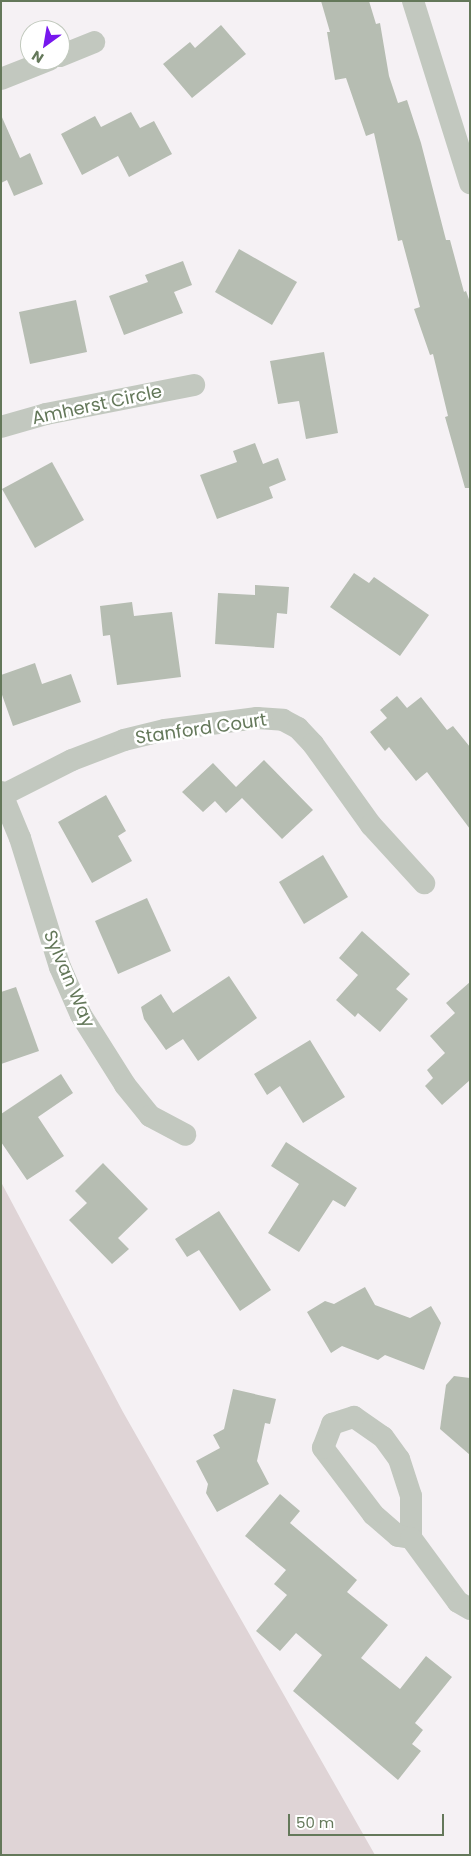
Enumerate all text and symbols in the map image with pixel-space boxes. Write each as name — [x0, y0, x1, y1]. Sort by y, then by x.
north arrow — [20, 20, 70, 70]
text: N — [28, 46, 47, 68]
street label: Amherst Circle — [30, 381, 164, 429]
street label: Stanford Court — [134, 709, 268, 749]
street label: Sylvan Way — [39, 927, 99, 1031]
scale bar — [291, 1804, 447, 1836]
text: 50 m — [296, 1812, 334, 1833]

